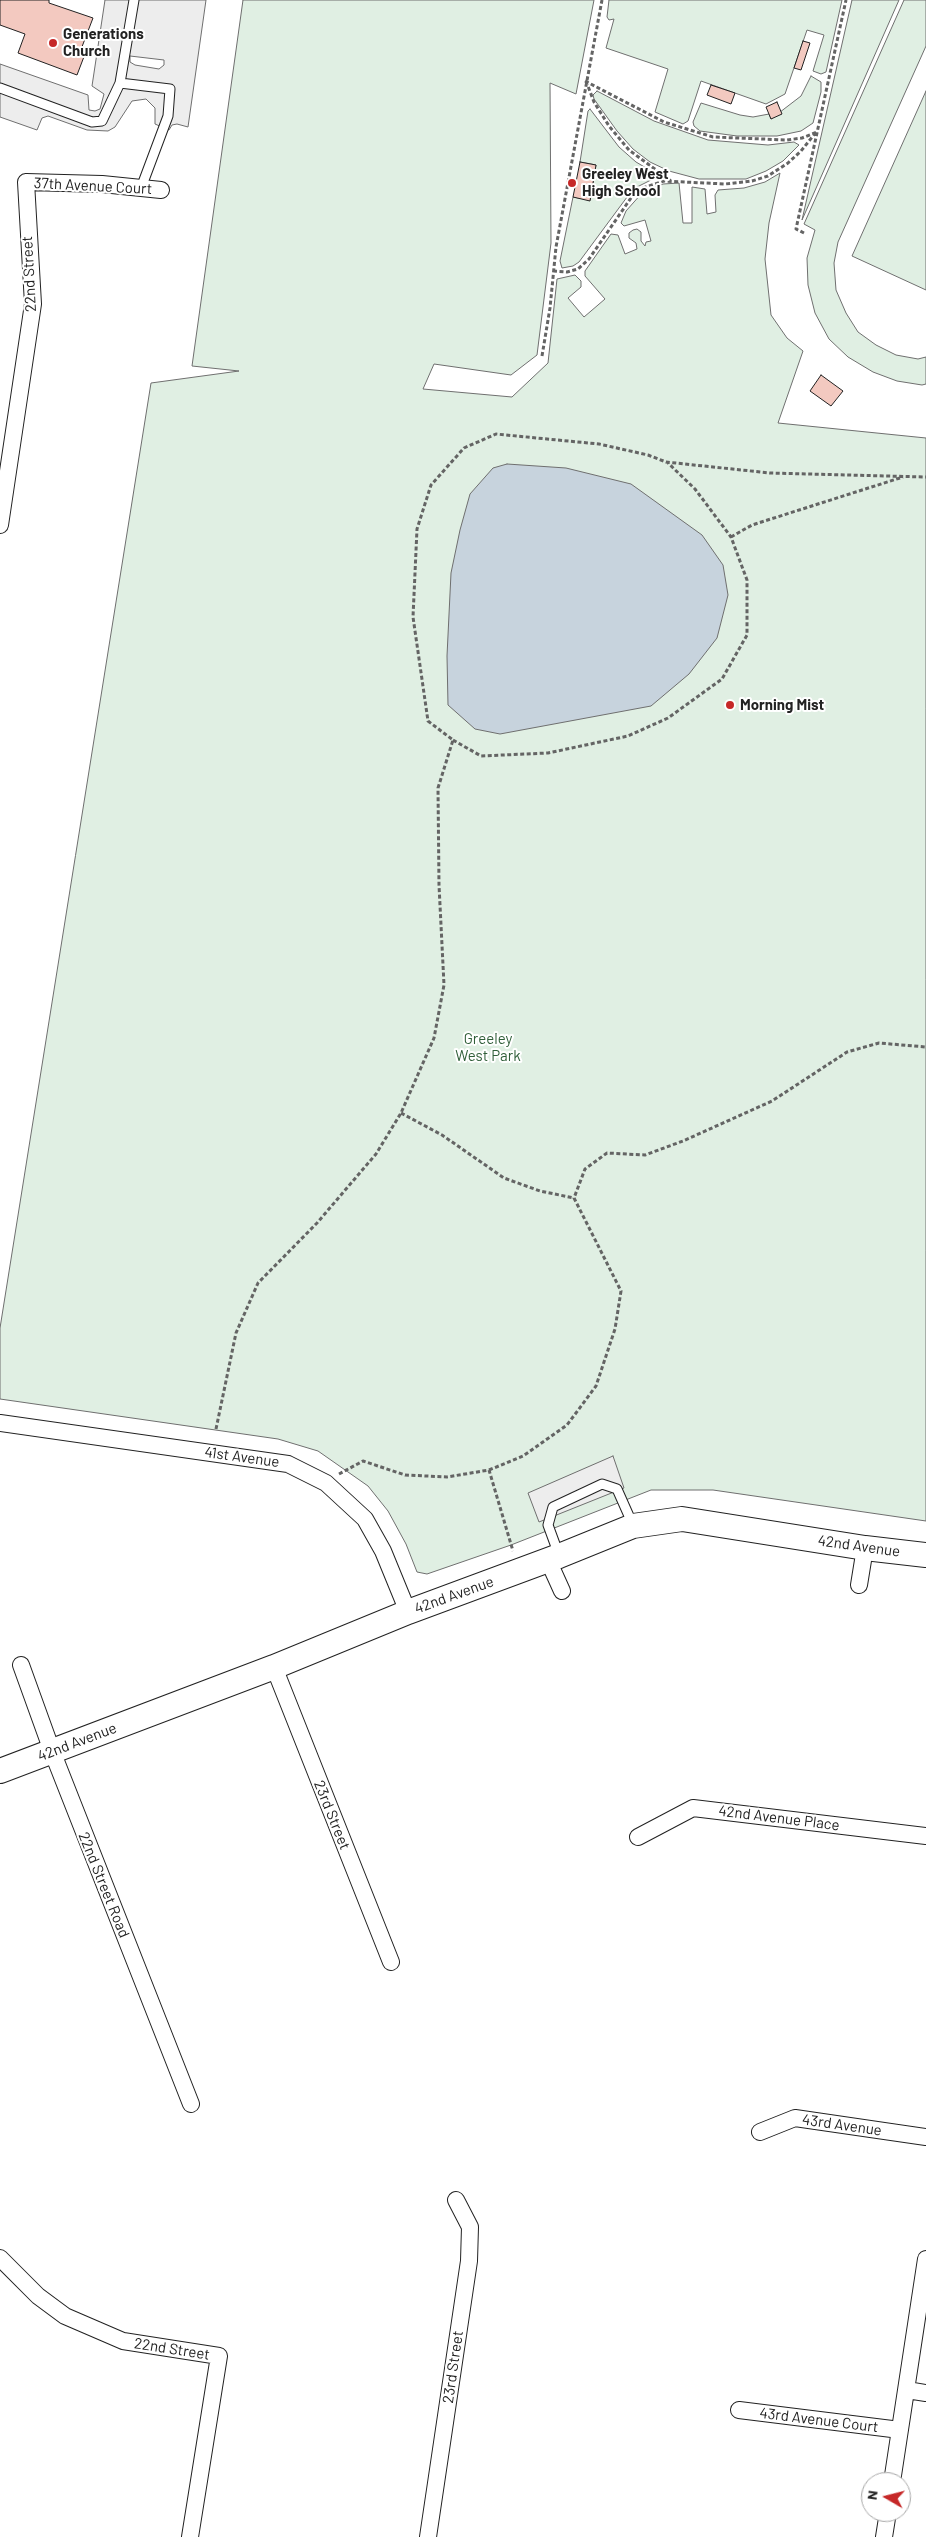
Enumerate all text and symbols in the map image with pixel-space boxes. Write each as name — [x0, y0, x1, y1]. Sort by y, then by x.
place label: Generations Church — [63, 25, 144, 60]
marker: Generations Church — [47, 37, 59, 49]
place label: Greeley West High School — [582, 165, 669, 200]
street label: 37th Avenue Court — [33, 174, 153, 198]
marker: Greeley West High School — [566, 177, 578, 189]
street label: 22nd Street — [18, 235, 40, 313]
place label: Morning Mist — [740, 696, 824, 714]
marker: Morning Mist — [724, 699, 736, 711]
park label: Greeley West Park — [455, 1030, 521, 1065]
street label: 41st Avenue — [203, 1443, 281, 1471]
street label: 42nd Avenue — [817, 1531, 901, 1561]
street label: 42nd Avenue — [412, 1572, 496, 1618]
street label: 42nd Avenue — [35, 1719, 119, 1765]
street label: 23rd Street — [310, 1778, 354, 1852]
street label: 42nd Avenue Place — [717, 1802, 841, 1834]
street label: 22nd Street Road — [75, 1830, 133, 1940]
street label: 43rd Avenue — [801, 2111, 883, 2139]
street label: 23rd Street — [439, 2330, 467, 2404]
street label: 22nd Street — [133, 2334, 211, 2364]
street label: 43rd Avenue Court — [759, 2404, 879, 2436]
north arrow — [861, 2472, 911, 2522]
text: N — [863, 2489, 881, 2501]

